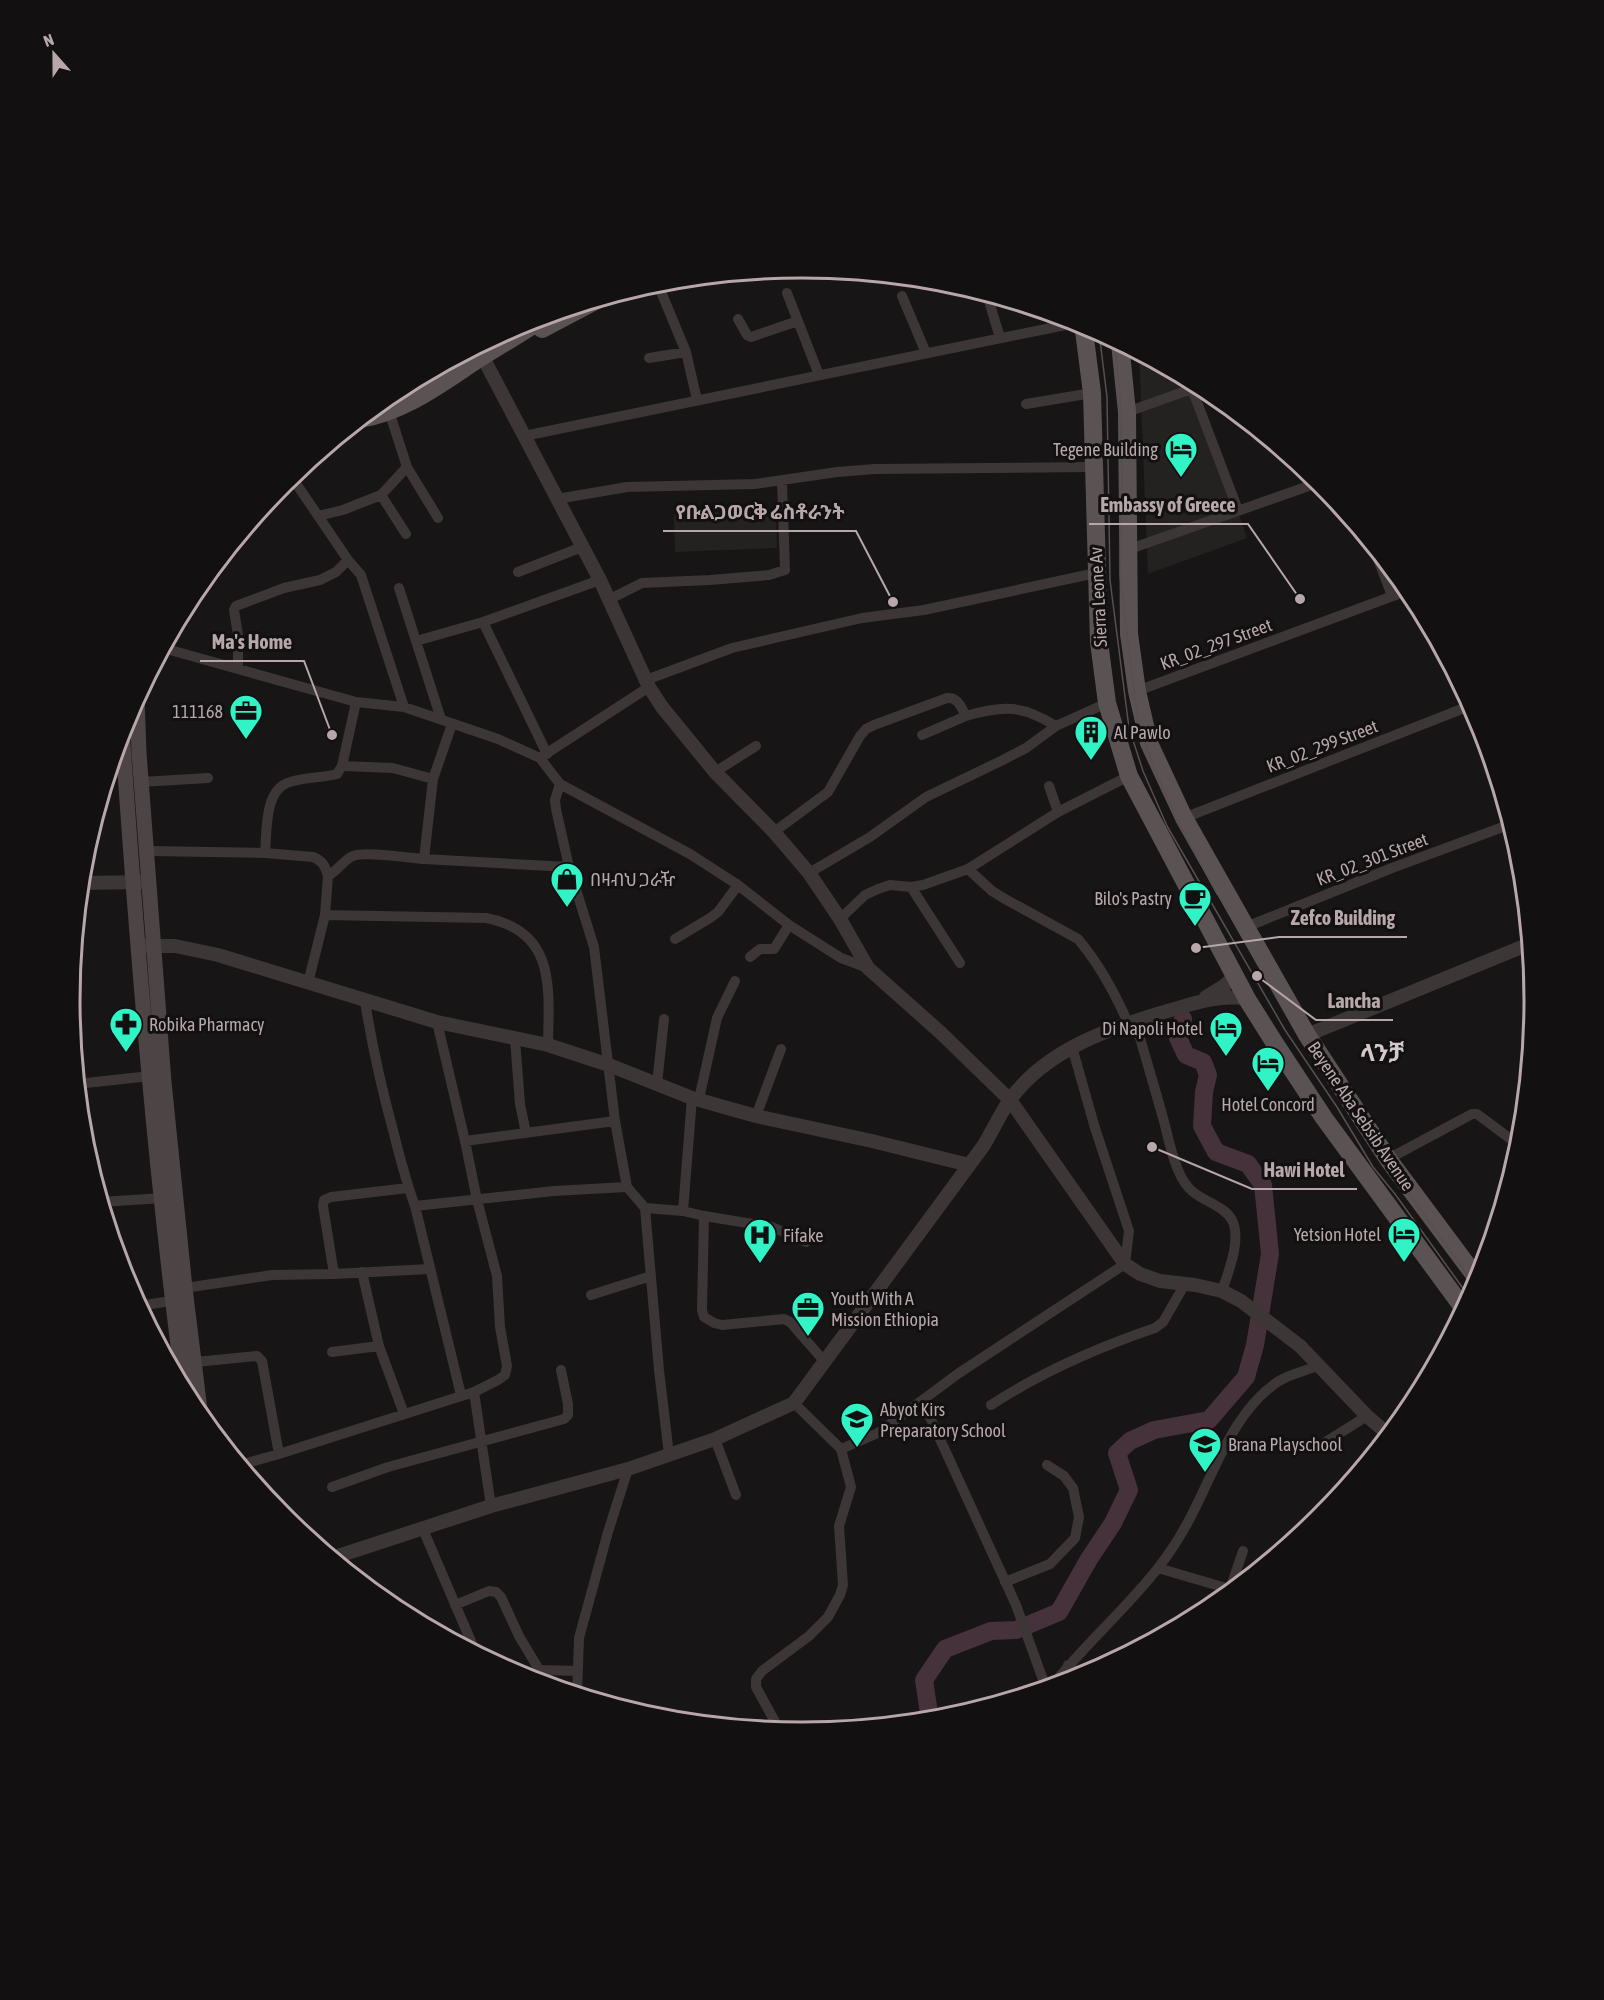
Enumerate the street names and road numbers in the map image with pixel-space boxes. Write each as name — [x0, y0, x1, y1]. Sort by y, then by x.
street label: Sierra Leone Av — [1085, 546, 1111, 648]
street label: KR_02_297 Street — [1157, 614, 1275, 674]
street label: KR_02_299 Street — [1263, 715, 1381, 777]
street label: KR_02_301 Street — [1313, 828, 1431, 890]
street label: Beyene Aba Sebsib Avenue — [1303, 1038, 1419, 1194]

